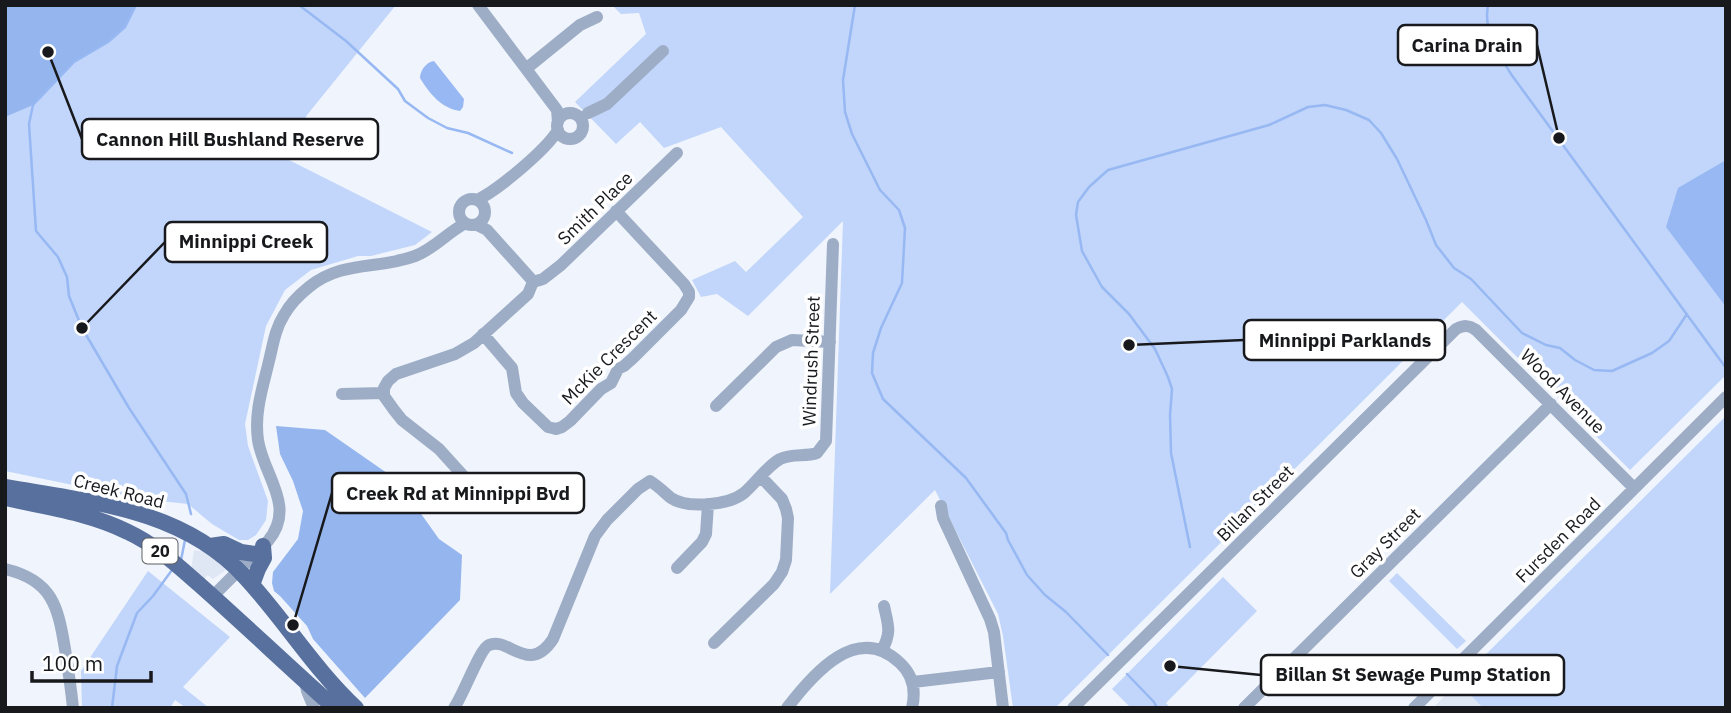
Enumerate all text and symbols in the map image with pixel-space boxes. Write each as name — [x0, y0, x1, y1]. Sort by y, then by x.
callout: Carina Drain — [1398, 25, 1537, 65]
text: Carina Drain — [1411, 33, 1523, 57]
callout: Cannon Hill Bushland Reserve — [82, 119, 378, 159]
text: Cannon Hill Bushland Reserve — [96, 127, 364, 151]
street label: Smith Place — [553, 166, 637, 250]
callout: Minnippi Creek — [165, 222, 327, 262]
text: Minnippi Creek — [179, 229, 313, 253]
street label: Windrush Street — [797, 295, 825, 427]
street label: McKie Crescent — [557, 305, 661, 409]
callout: Minnippi Parklands — [1244, 320, 1445, 360]
text: Minnippi Parklands — [1259, 328, 1431, 352]
street label: Wood Avenue — [1516, 344, 1610, 438]
street label: Billan Street — [1212, 460, 1298, 546]
street label: Creek Road — [71, 469, 167, 513]
callout: Creek Rd at Minnippi Bvd — [332, 473, 584, 513]
text: Creek Rd at Minnippi Bvd — [346, 481, 570, 505]
street label: Fursden Road — [1510, 492, 1606, 588]
street label: Gray Street — [1345, 503, 1425, 583]
road number: 20 — [142, 538, 178, 564]
scale bar — [32, 640, 150, 684]
text: 100 m — [42, 649, 103, 677]
callout: Billan St Sewage Pump Station — [1261, 655, 1564, 695]
text: Billan St Sewage Pump Station — [1275, 662, 1551, 686]

